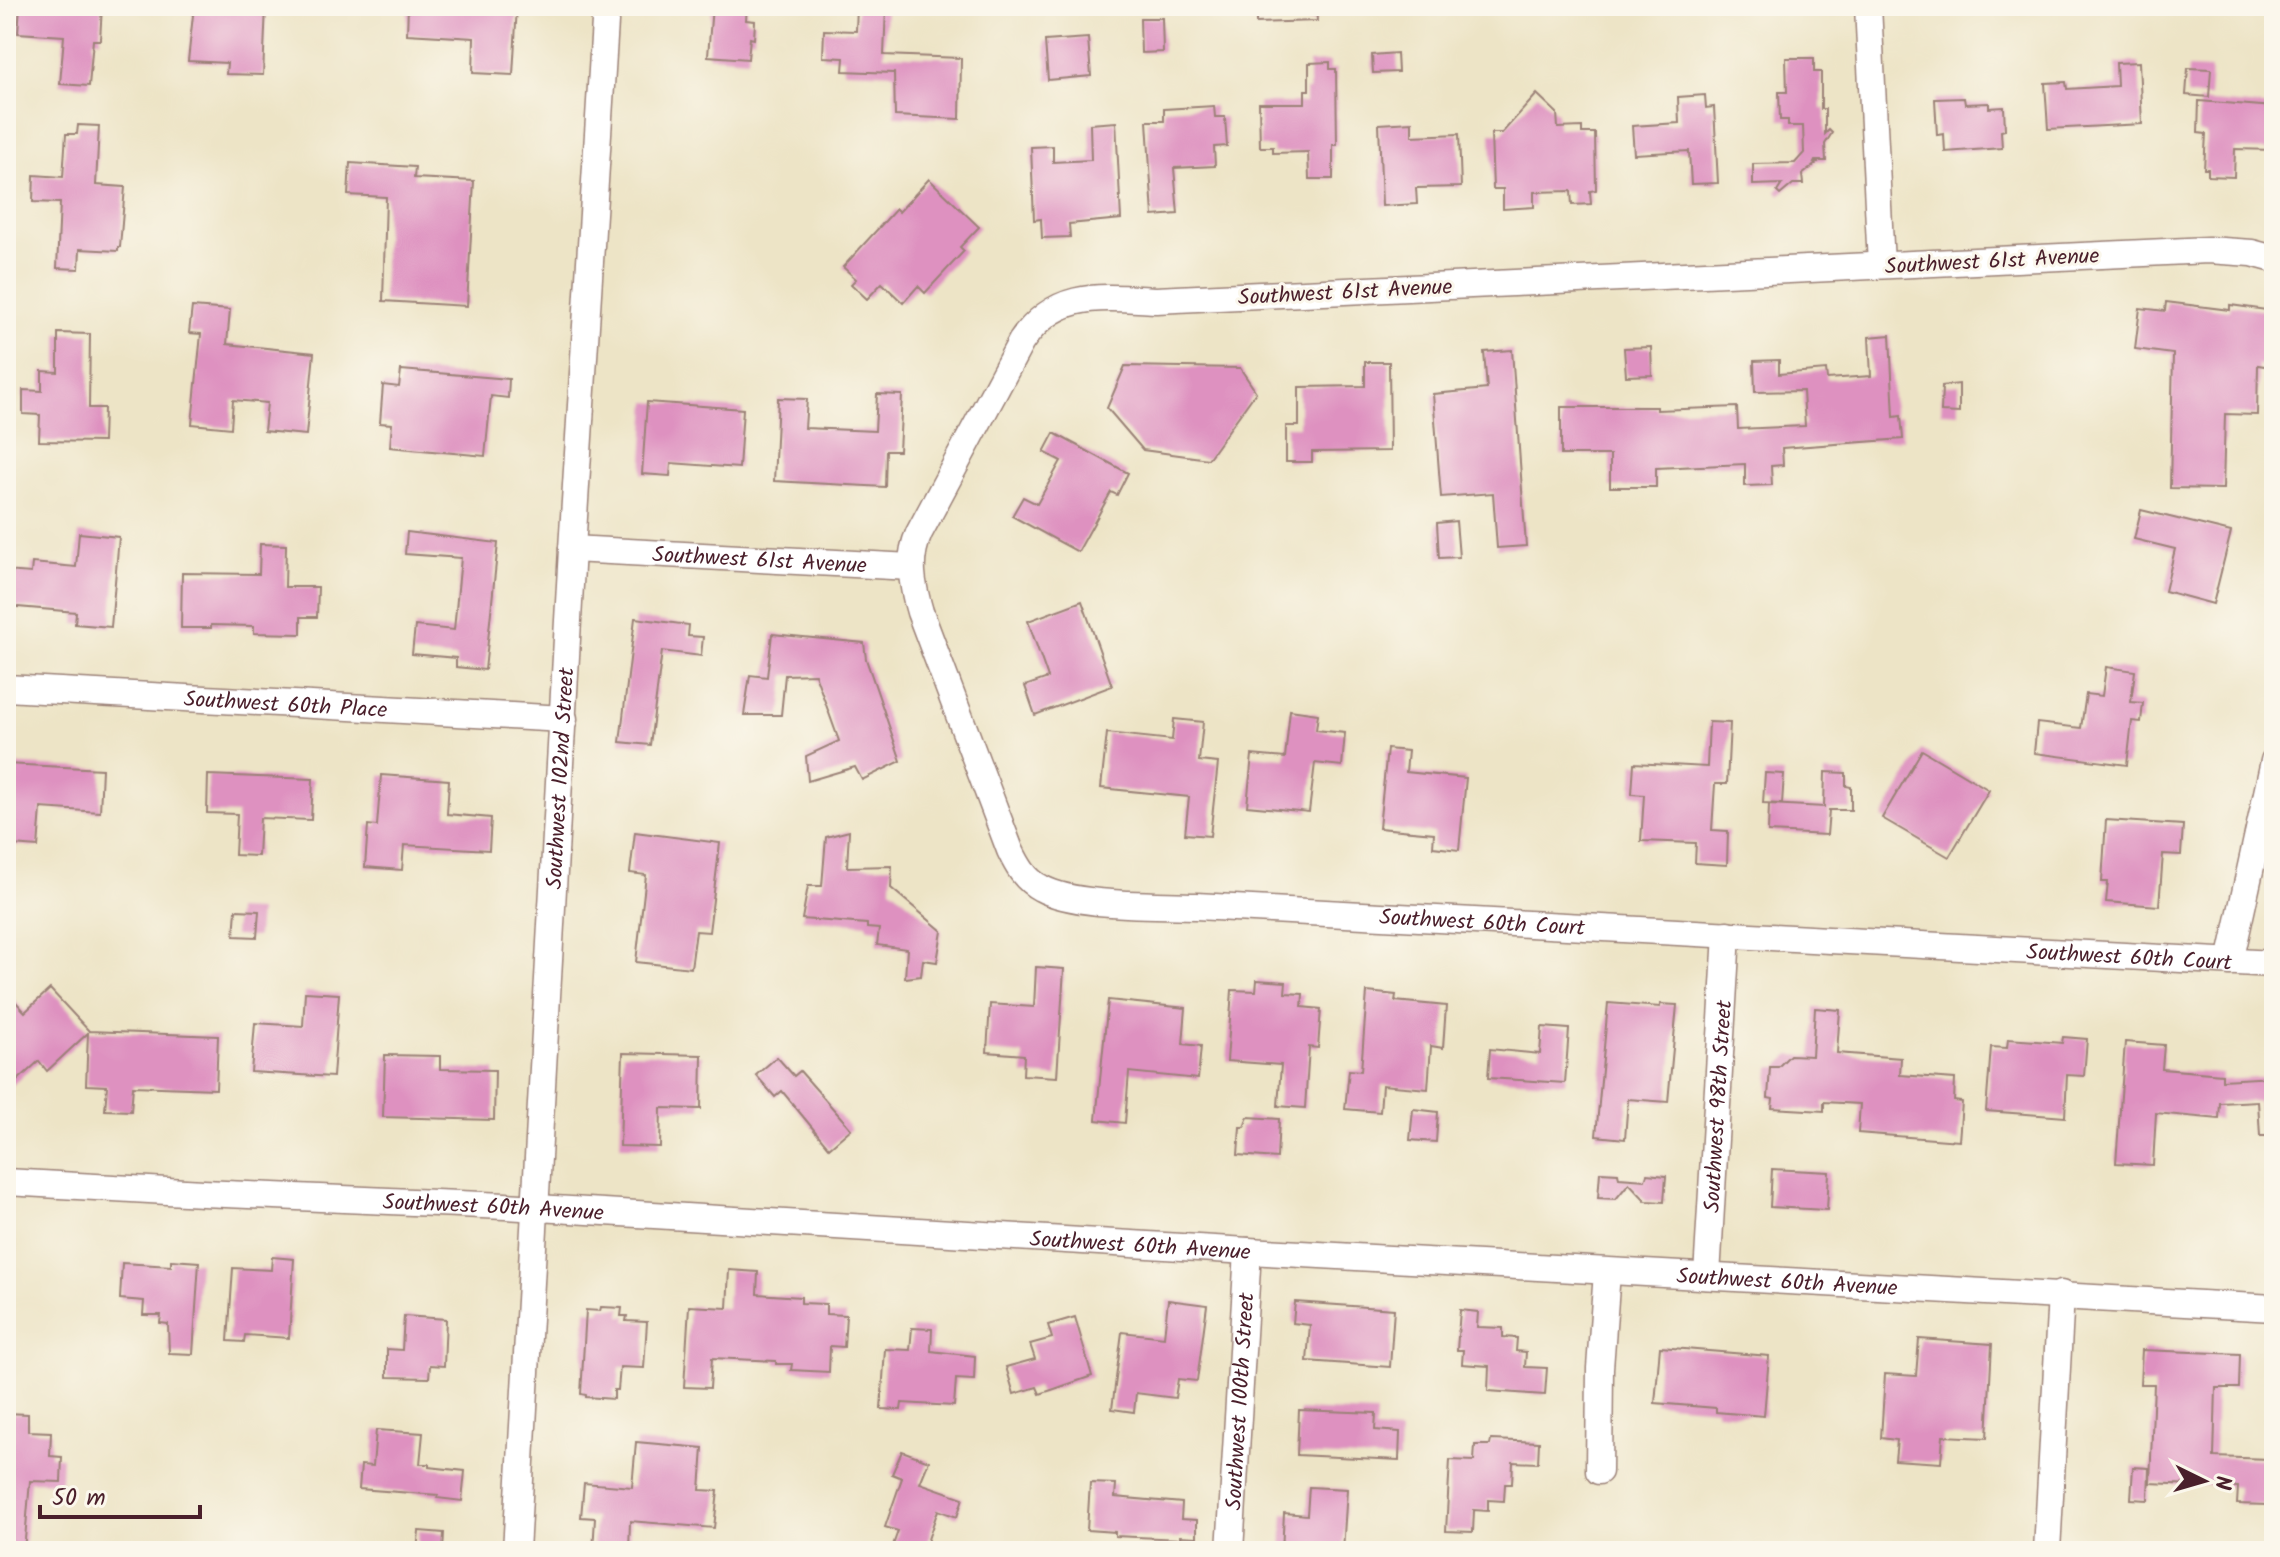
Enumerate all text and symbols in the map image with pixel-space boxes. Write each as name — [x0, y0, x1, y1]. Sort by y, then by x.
street label: Southwest 61st Avenue — [1884, 239, 2100, 286]
street label: Southwest 61st Avenue — [1237, 270, 1453, 317]
street label: Southwest 61st Avenue — [651, 538, 868, 585]
street label: Southwest 102nd Street — [538, 666, 585, 890]
street label: Southwest 60th Place — [183, 683, 388, 729]
street label: Southwest 60th Court — [1378, 901, 1586, 947]
street label: Southwest 60th Court — [2025, 936, 2233, 982]
street label: Southwest 98th Street — [1696, 999, 1743, 1214]
street label: Southwest 60th Avenue — [382, 1186, 605, 1232]
street label: Southwest 60th Avenue — [1029, 1223, 1252, 1271]
street label: Southwest 60th Avenue — [1676, 1260, 1899, 1307]
street label: Southwest 100th Street — [1217, 1291, 1266, 1511]
north arrow — [2164, 1441, 2244, 1521]
scale bar — [40, 1469, 200, 1519]
text: N — [2203, 1474, 2239, 1491]
text: 50 m — [52, 1479, 106, 1518]

